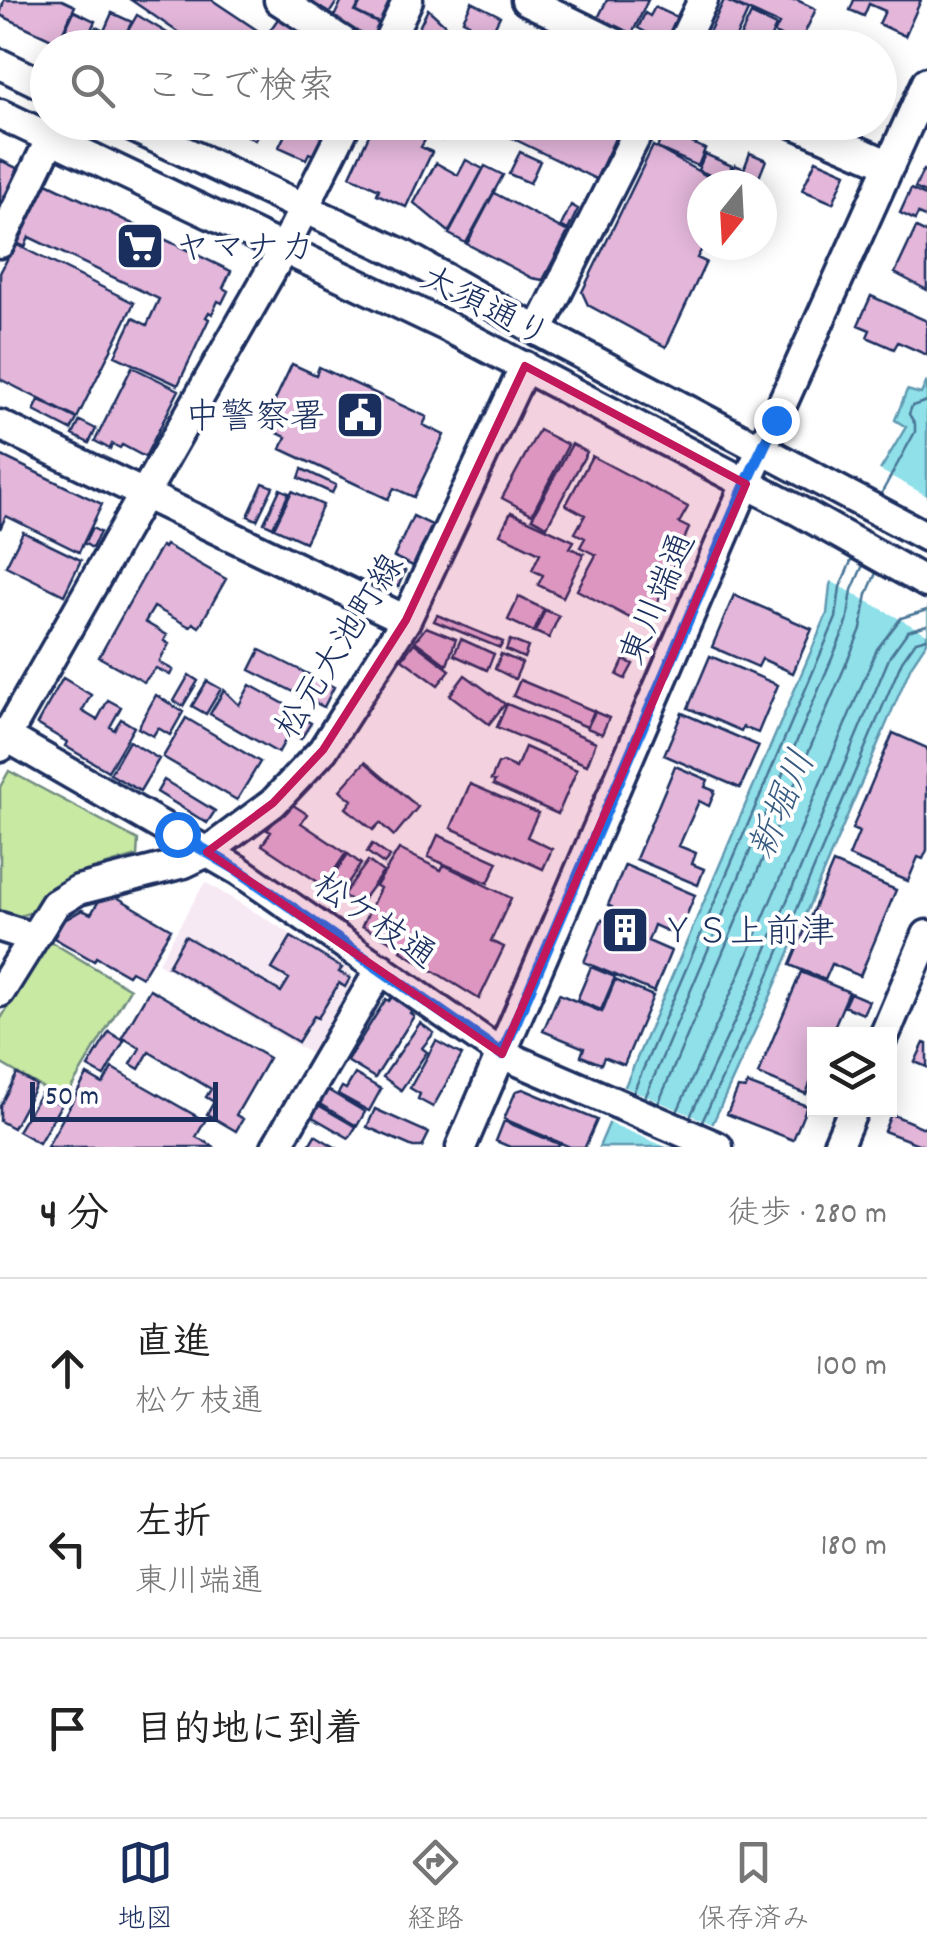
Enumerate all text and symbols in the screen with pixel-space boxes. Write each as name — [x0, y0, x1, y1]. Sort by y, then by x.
search box — [30, 30, 897, 140]
icon: search — [65, 58, 120, 113]
text: ここで検索 — [145, 62, 335, 117]
north arrow — [687, 170, 777, 260]
supermarket icon: ヤマナカ — [114, 220, 166, 272]
place label: ヤマナカ — [175, 226, 315, 276]
street label: 大須通り — [410, 255, 557, 364]
public building icon: 中警察署 — [334, 389, 386, 441]
place label: 中警察署 — [185, 395, 325, 445]
route end — [754, 398, 800, 444]
street label: 東川端通 — [610, 526, 711, 674]
street label: 松元大池町線 — [265, 545, 419, 750]
water label: 新堀川 — [737, 743, 833, 869]
route start — [155, 812, 201, 858]
street label: 松ケ枝通 — [301, 862, 445, 984]
building icon: ＹＳ上前津 — [599, 904, 651, 956]
place label: ＹＳ上前津 — [660, 910, 835, 960]
map controls — [807, 1027, 897, 1117]
button: layers — [807, 1027, 897, 1117]
scale bar — [30, 1077, 218, 1122]
text: 50 m — [45, 1079, 99, 1119]
text: 4 分 — [40, 1188, 109, 1248]
text: 徒歩 · 280 m — [727, 1193, 887, 1239]
text: 直進 — [135, 1318, 211, 1373]
icon: ahead — [40, 1341, 95, 1396]
text: 100 m — [816, 1345, 887, 1391]
text: 松ケ枝通 — [135, 1381, 263, 1427]
text: 左折 — [135, 1498, 211, 1553]
icon: left — [40, 1521, 95, 1576]
text: 180 m — [820, 1525, 887, 1571]
text: 東川端通 — [135, 1561, 263, 1607]
icon: arrive — [40, 1701, 95, 1756]
text: 目的地に到着 — [135, 1705, 363, 1760]
tab: 地図 — [117, 1835, 173, 1942]
tab: 経路 — [407, 1835, 464, 1942]
tab: 保存済み — [698, 1835, 810, 1942]

